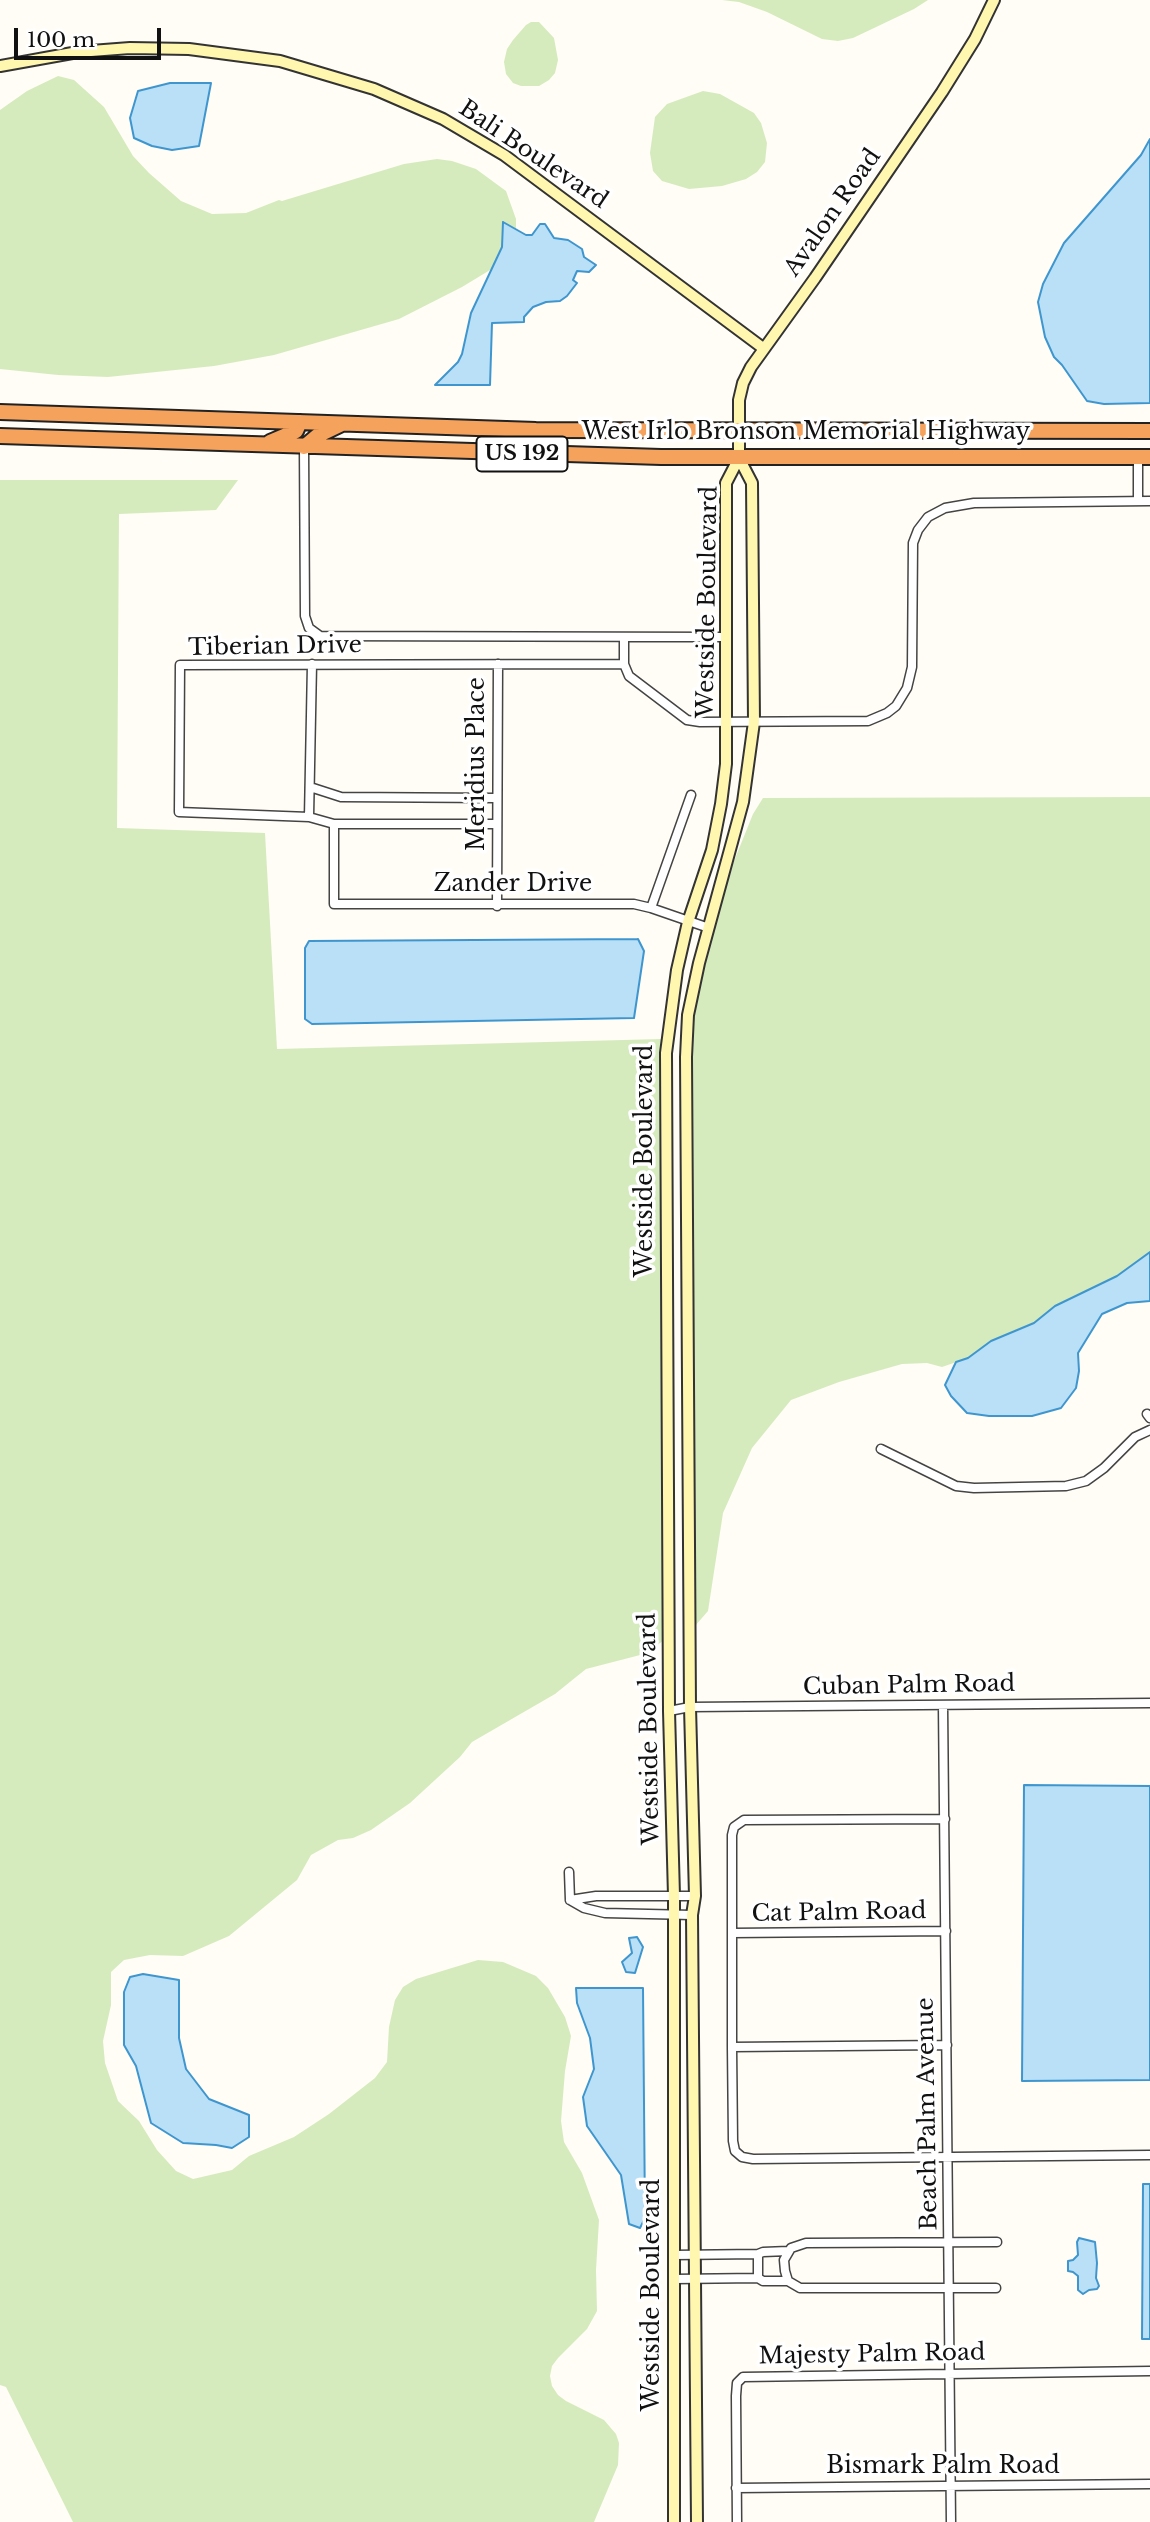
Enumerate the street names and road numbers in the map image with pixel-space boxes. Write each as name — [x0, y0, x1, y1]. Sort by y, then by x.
street label: Bali Boulevard — [453, 95, 613, 215]
street label: Avalon Road — [779, 144, 887, 282]
street label: West Irlo Bronson Memorial Highway — [582, 419, 1030, 447]
road number: US 192 — [476, 436, 568, 472]
street label: Westside Boulevard — [692, 486, 724, 718]
street label: Tiberian Drive — [188, 632, 362, 662]
street label: Meridius Place — [464, 677, 492, 851]
street label: Zander Drive — [434, 871, 592, 899]
street label: Westside Boulevard — [632, 1045, 660, 1277]
street label: Westside Boulevard — [634, 1613, 666, 1845]
street label: Cuban Palm Road — [803, 1670, 1015, 1702]
street label: Cat Palm Road — [751, 1898, 927, 1928]
street label: Beach Palm Avenue — [912, 1997, 944, 2231]
street label: Westside Boulevard — [639, 2179, 667, 2411]
street label: Majesty Palm Road — [758, 2339, 986, 2371]
street label: Bismark Palm Road — [826, 2453, 1060, 2481]

